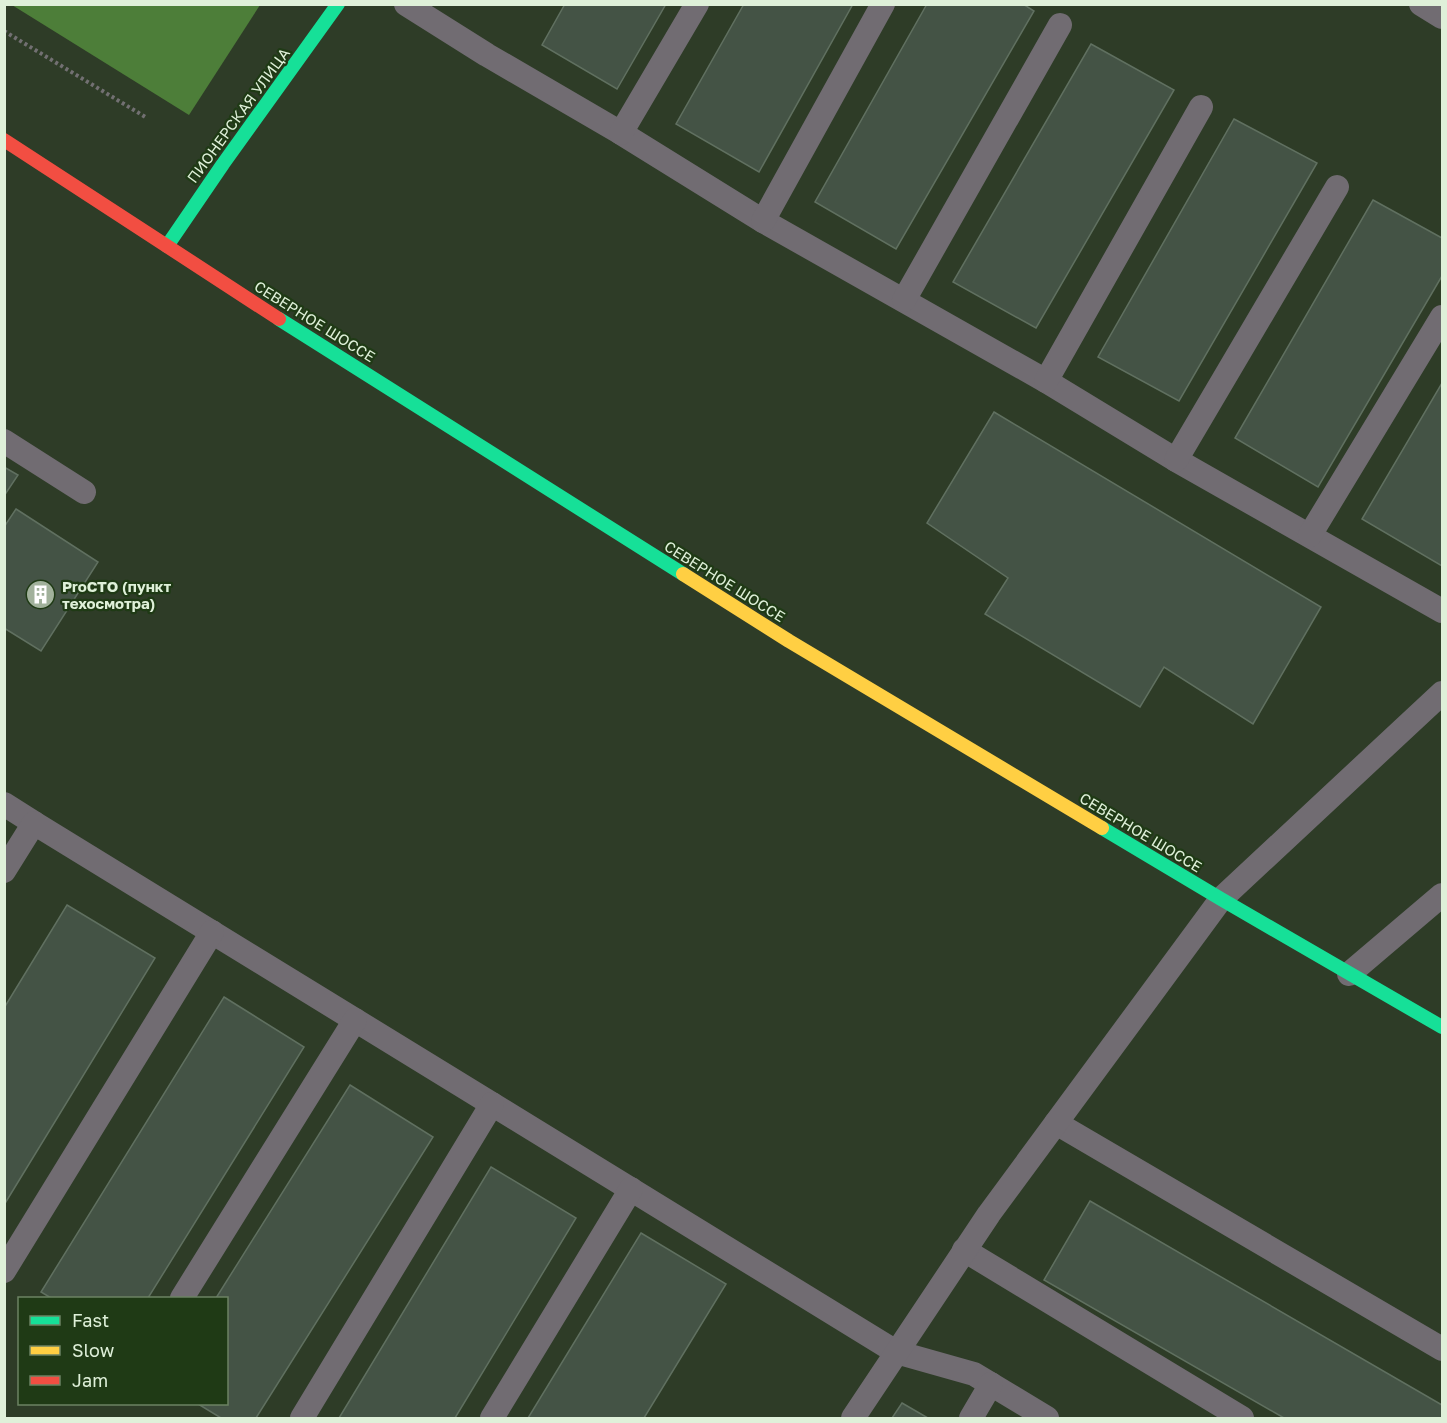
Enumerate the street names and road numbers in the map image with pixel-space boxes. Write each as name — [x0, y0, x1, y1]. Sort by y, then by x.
street label: ПИОНЕРСКАЯ УЛИЦА — [183, 44, 293, 186]
street label: СЕВЕРНОЕ ШОССЕ — [251, 277, 379, 365]
street label: СЕВЕРНОЕ ШОССЕ — [661, 537, 789, 625]
street label: СЕВЕРНОЕ ШОССЕ — [1077, 788, 1205, 876]

